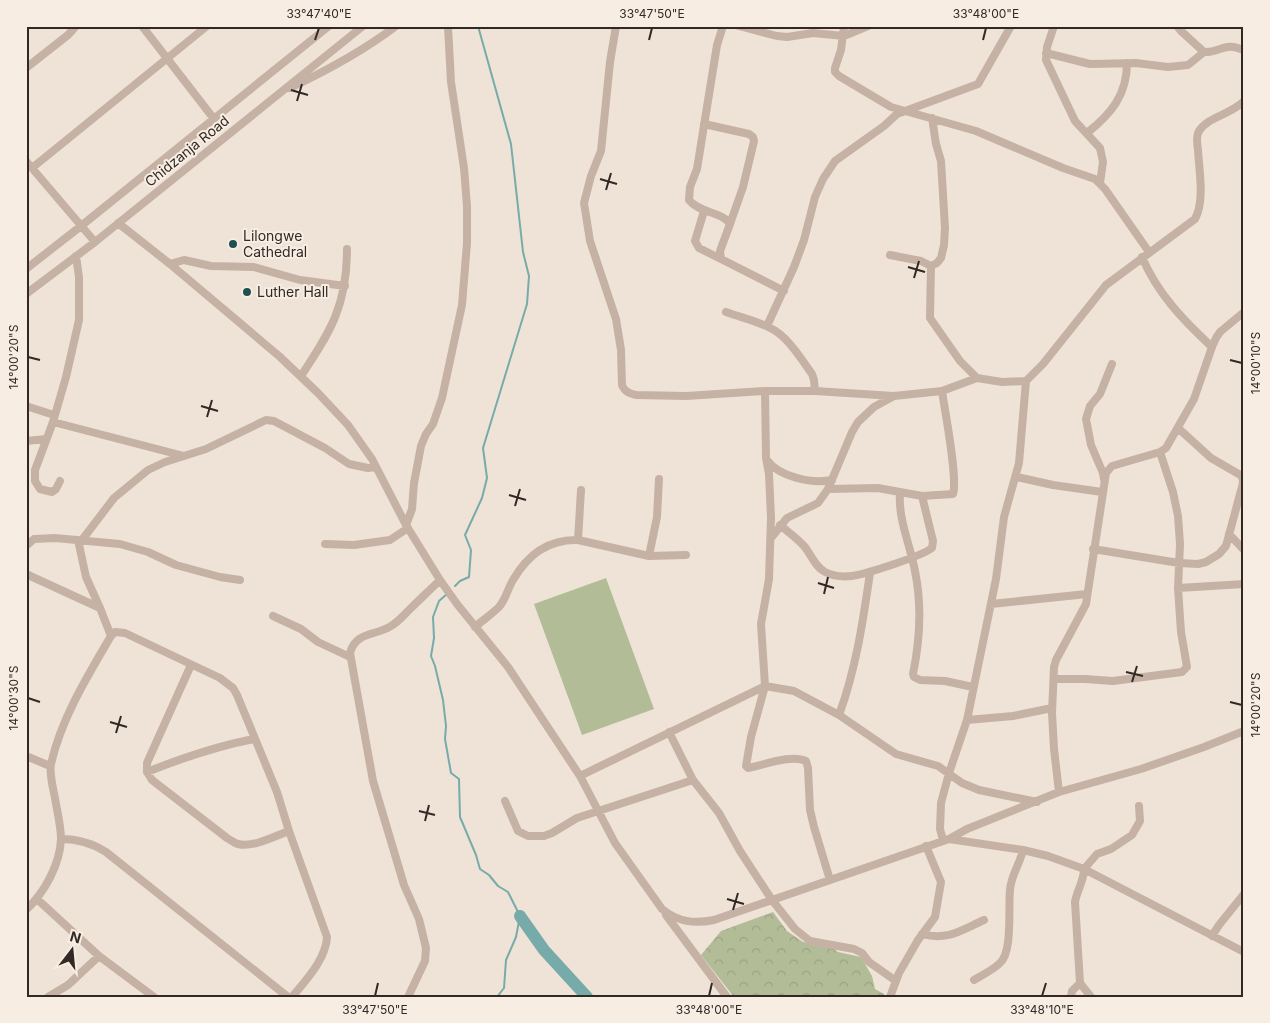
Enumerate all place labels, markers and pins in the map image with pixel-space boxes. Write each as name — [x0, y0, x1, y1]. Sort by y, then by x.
place label: Lilongwe Cathedral — [243, 227, 307, 260]
marker: Lilongwe Cathedral — [227, 238, 239, 250]
place label: Luther Hall — [257, 283, 328, 300]
marker: Luther Hall — [241, 286, 253, 298]

